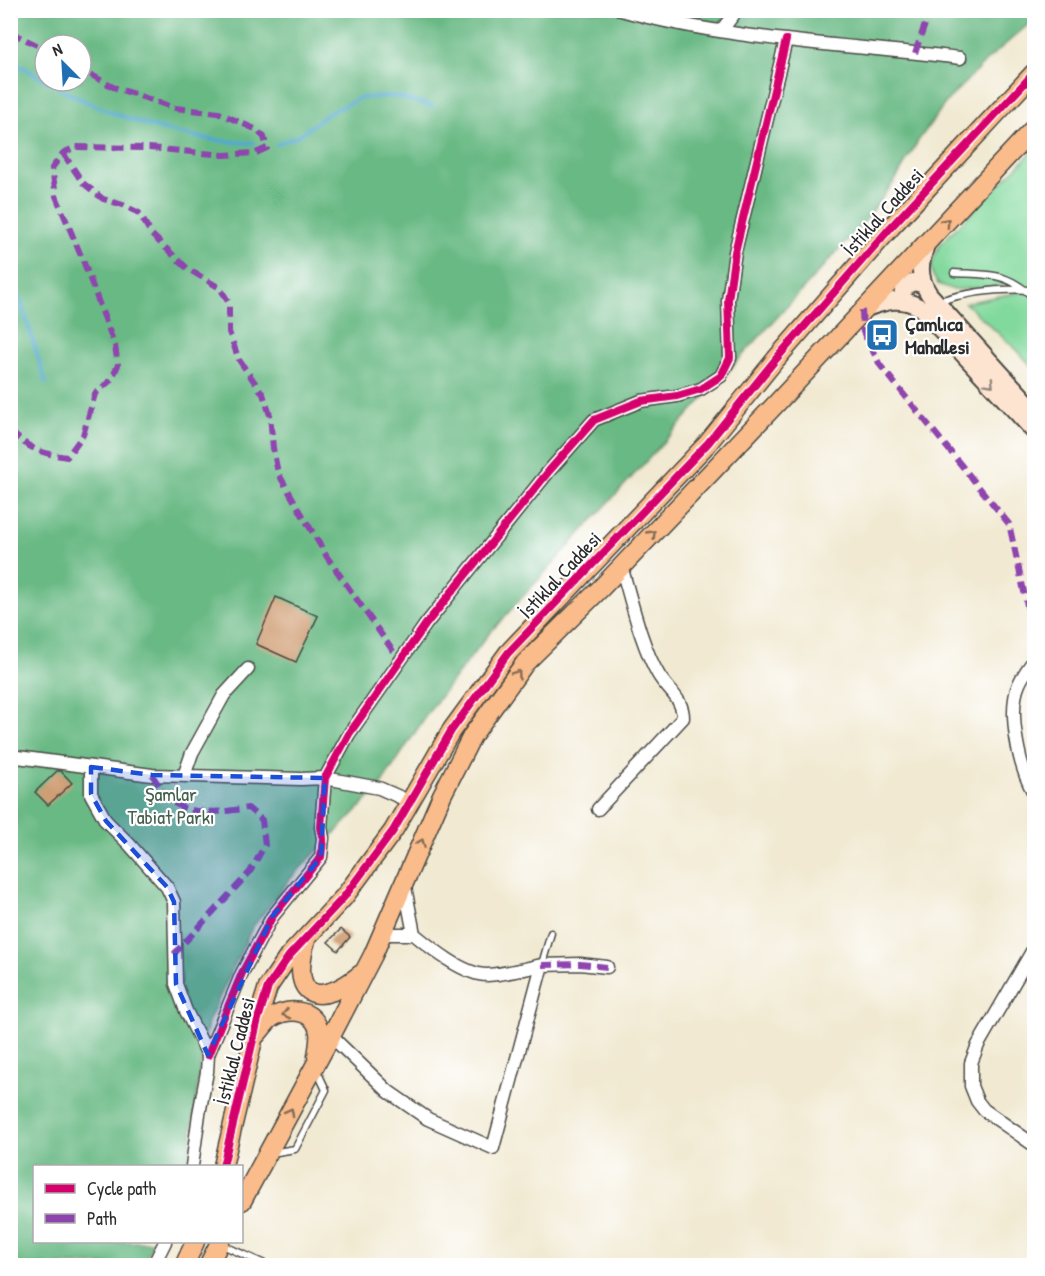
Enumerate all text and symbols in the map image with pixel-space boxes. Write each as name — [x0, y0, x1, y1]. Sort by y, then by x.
north arrow — [33, 33, 93, 93]
text: N — [49, 37, 66, 61]
street label: İstiklal Caddesi — [836, 162, 929, 261]
one-way arrow — [939, 218, 950, 229]
place label: Çamlıca Mahallesi — [905, 310, 970, 360]
bus stop icon: Çamlıca Mahallesi — [864, 317, 900, 353]
one-way arrow — [982, 376, 993, 387]
street label: İstiklal Caddesi — [512, 525, 607, 624]
one-way arrow — [645, 530, 656, 540]
one-way arrow — [510, 670, 521, 681]
park label: Şamlar Tabiat Parkı — [127, 780, 215, 830]
one-way arrow — [414, 838, 426, 849]
street label: İstiklal Caddesi — [208, 994, 261, 1107]
one-way arrow — [281, 1006, 291, 1019]
one-way arrow — [283, 1108, 294, 1119]
legend — [33, 1165, 243, 1243]
text: Cycle path — [87, 1176, 157, 1201]
text: Path — [87, 1206, 117, 1231]

